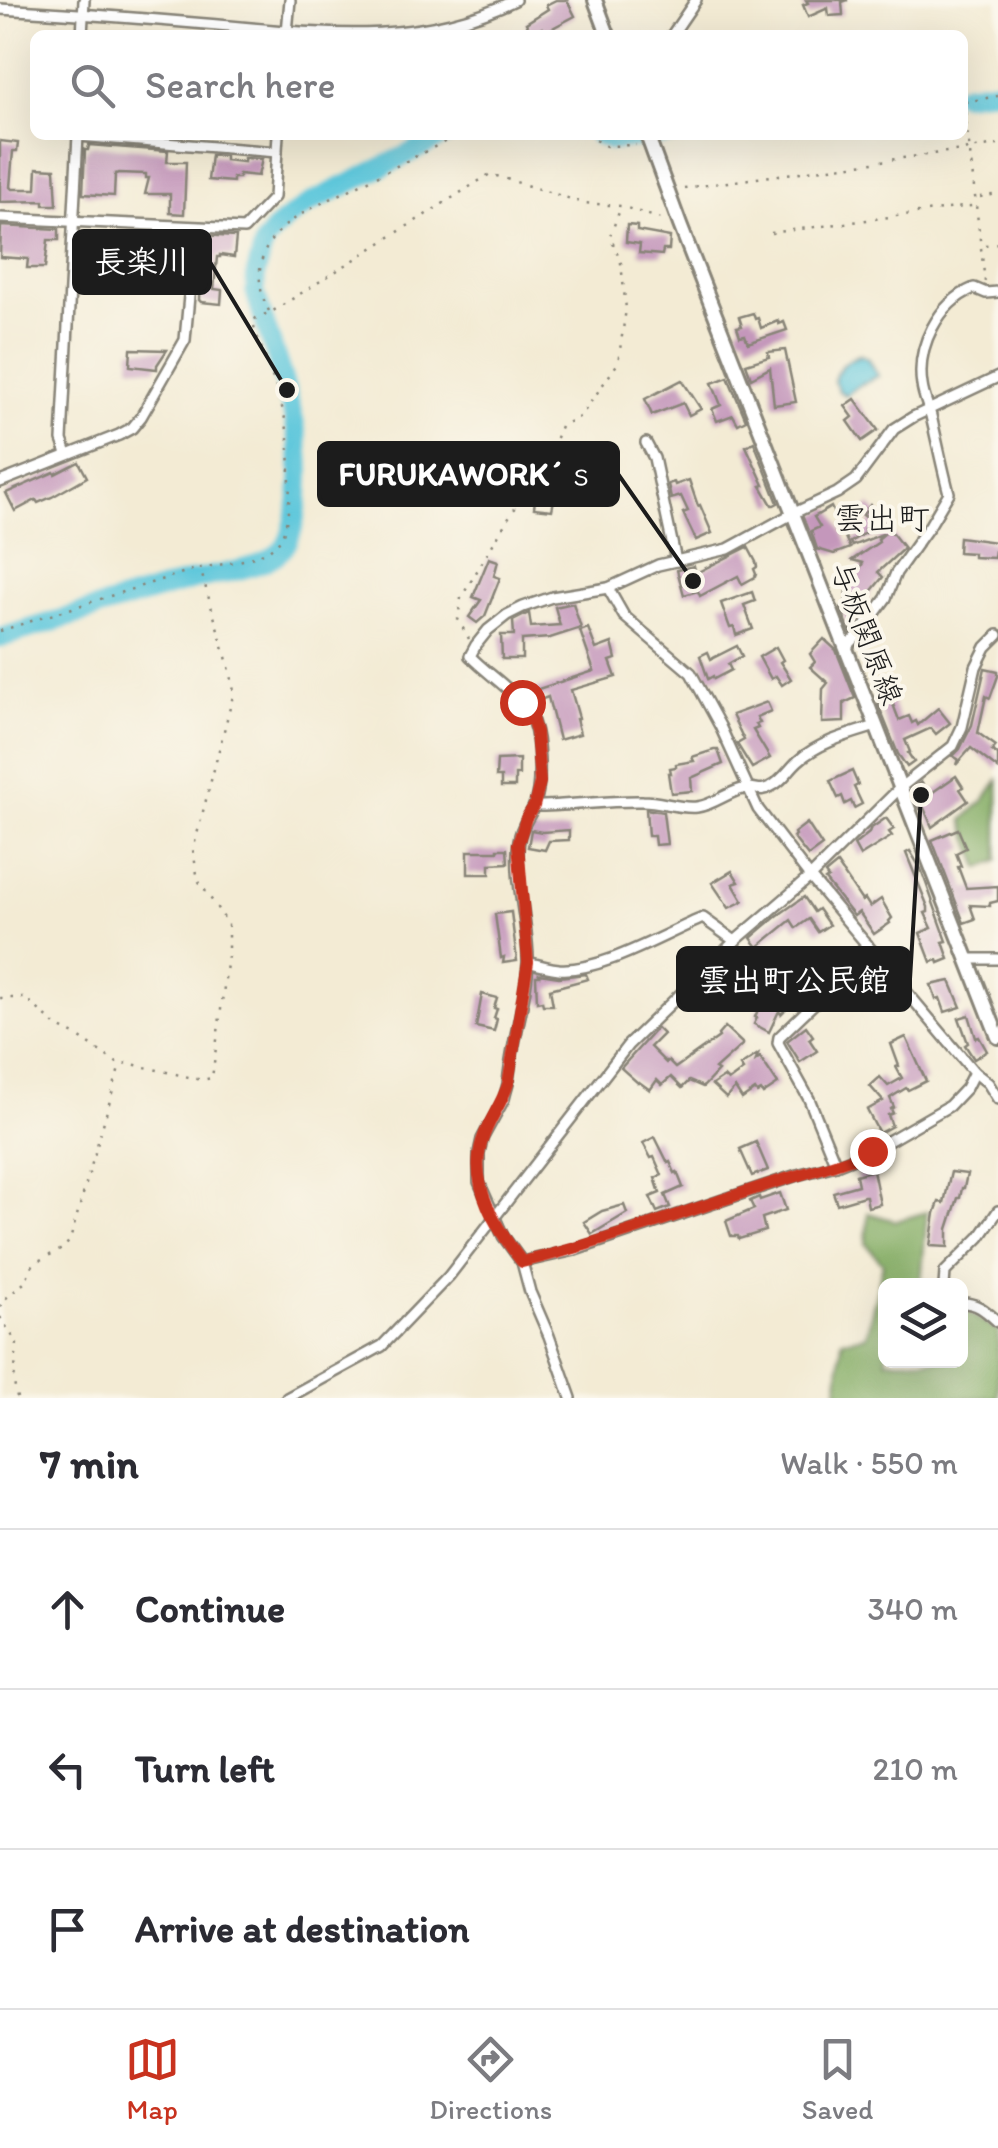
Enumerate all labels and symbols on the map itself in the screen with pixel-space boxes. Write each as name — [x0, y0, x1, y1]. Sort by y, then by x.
callout: 長楽川 — [74, 231, 210, 293]
text: 長楽川 — [94, 243, 190, 281]
callout: FURUKAWORK´ｓ — [319, 443, 618, 505]
text: FURUKAWORK´ｓ — [339, 455, 597, 493]
district label: 雲出町 — [834, 499, 930, 537]
street label: 与板関原線 — [823, 556, 911, 710]
route start — [500, 680, 546, 726]
callout: 雲出町公民館 — [678, 948, 910, 1010]
text: 雲出町公民館 — [698, 961, 890, 999]
route end — [850, 1129, 896, 1175]

